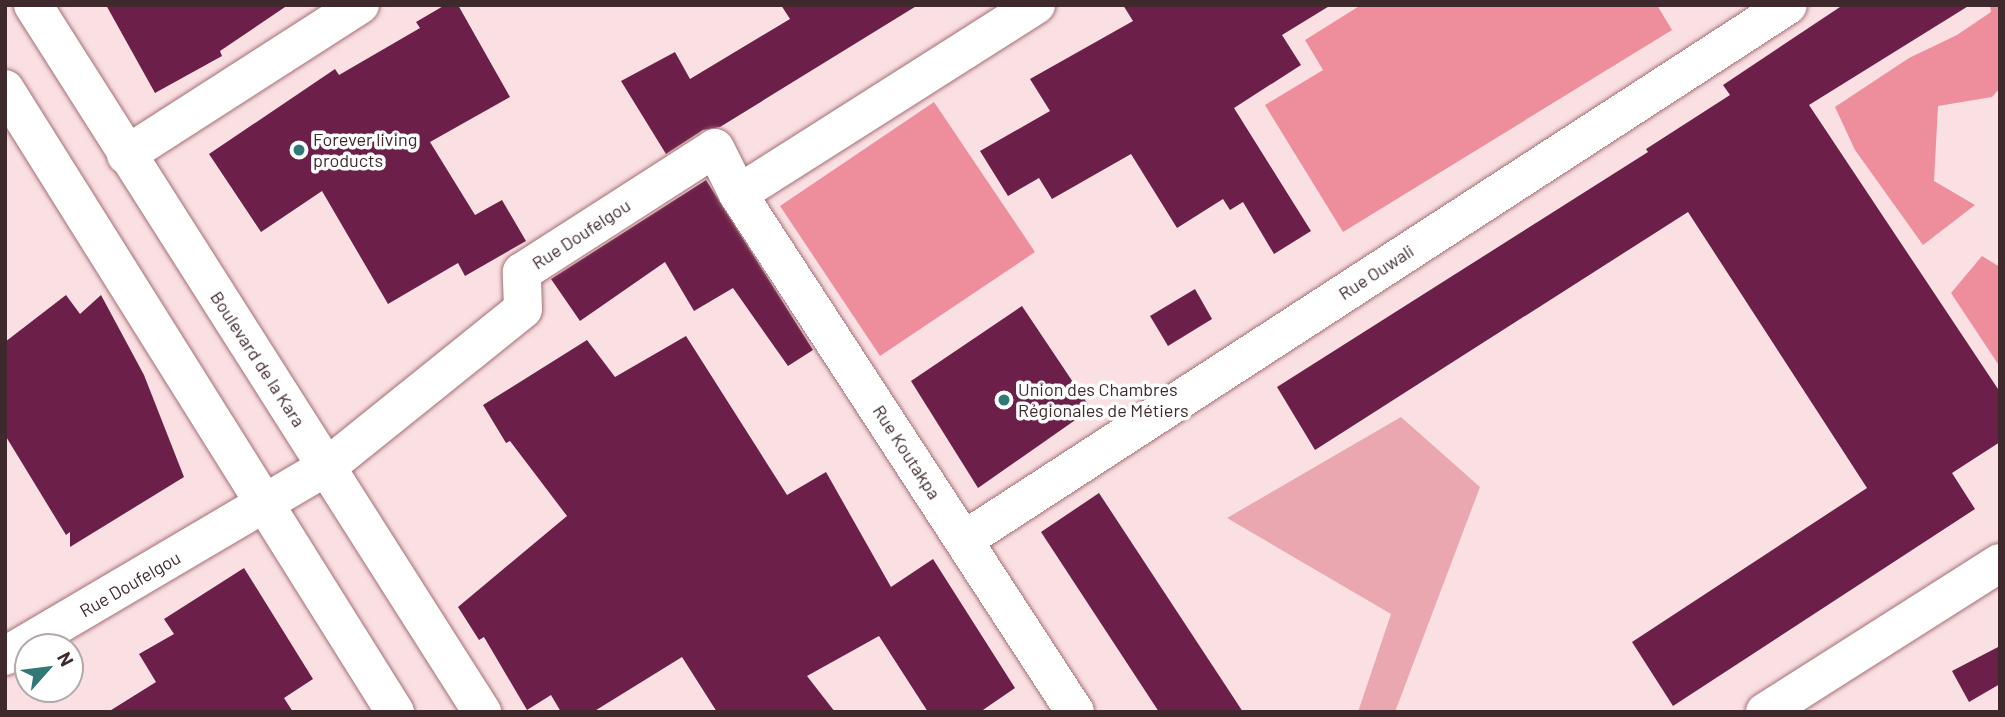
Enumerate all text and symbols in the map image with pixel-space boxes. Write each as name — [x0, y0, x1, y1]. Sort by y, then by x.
place label: Forever living products — [313, 129, 417, 172]
marker: Forever living products — [291, 142, 307, 158]
street label: Rue Doufelgou — [528, 194, 634, 274]
street label: Rue Ouwali — [1334, 240, 1418, 304]
street label: Boulevard de la Kara — [206, 287, 310, 431]
place label: Union des Chambres Régionales de Métiers — [1018, 379, 1189, 422]
marker: Union des Chambres Régionales de Métiers — [996, 392, 1012, 408]
street label: Rue Koutakpa — [869, 401, 945, 503]
street label: Rue Doufelgou — [76, 546, 184, 622]
north arrow — [14, 633, 84, 703]
text: N — [53, 648, 79, 670]

